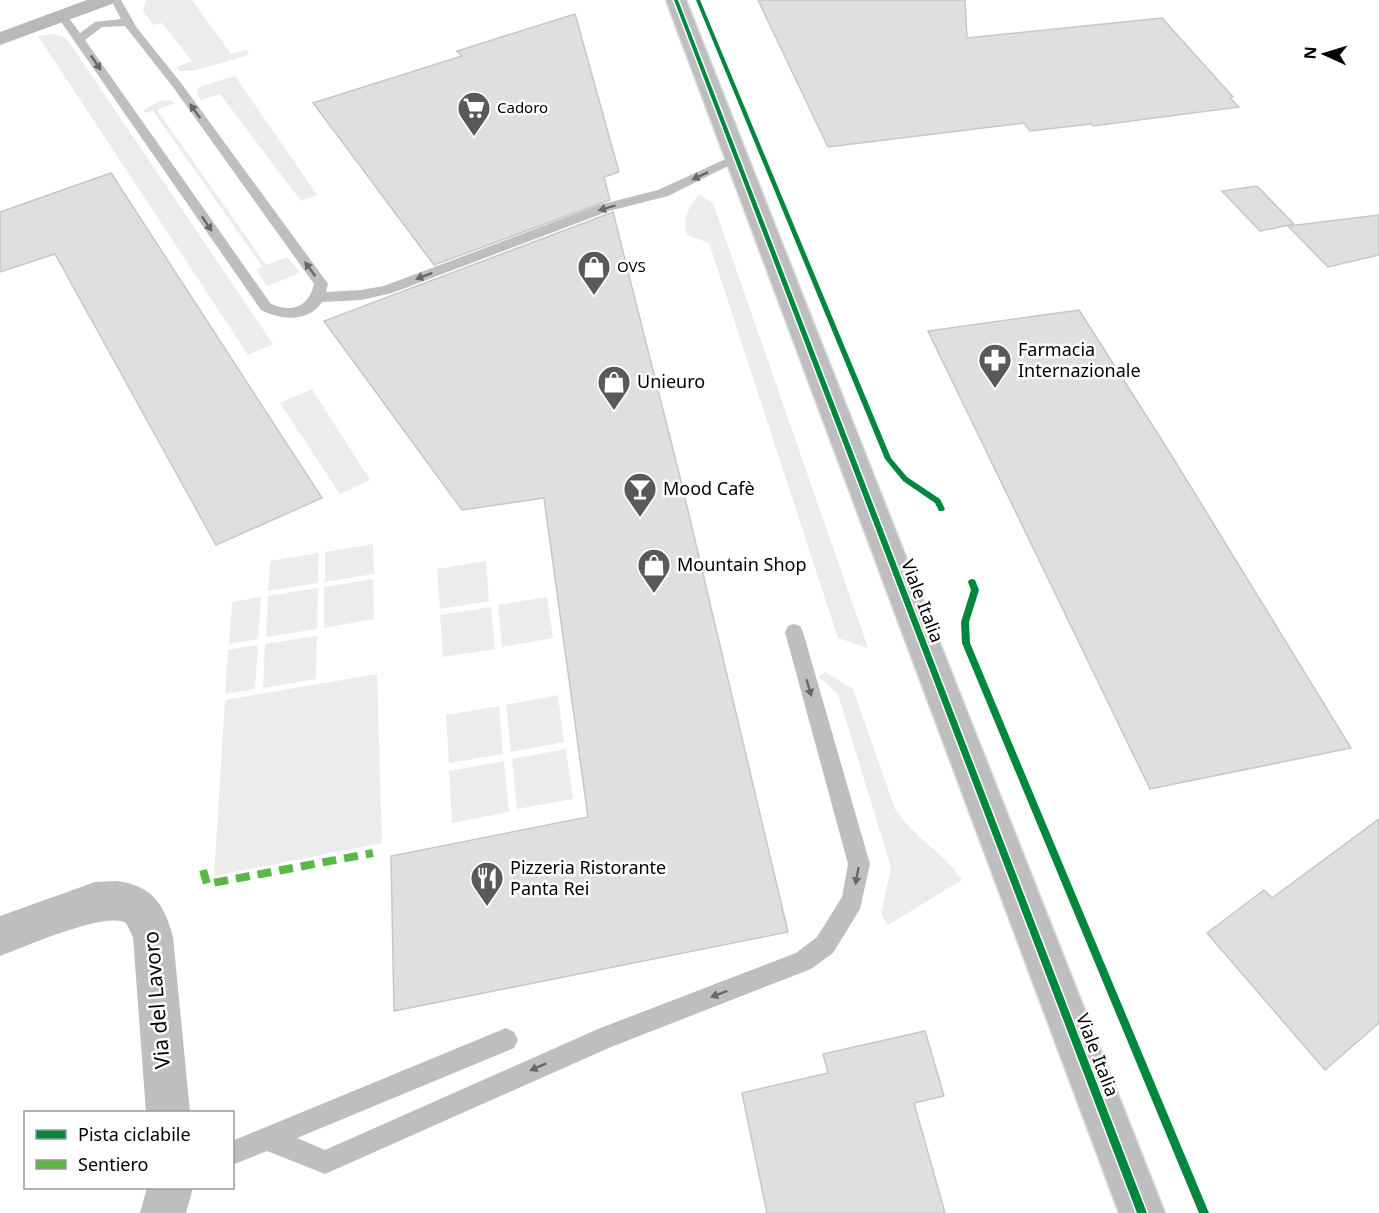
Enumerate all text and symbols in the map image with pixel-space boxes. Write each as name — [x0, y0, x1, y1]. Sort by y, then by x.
north arrow — [1295, 24, 1355, 84]
text: N — [1299, 46, 1321, 60]
one-way arrow — [90, 55, 102, 71]
supermarket icon: Cadoro — [456, 90, 492, 137]
place label: Cadoro — [497, 97, 548, 117]
one-way arrow — [189, 103, 201, 119]
one-way arrow — [691, 172, 708, 181]
one-way arrow — [598, 204, 616, 213]
one-way arrow — [201, 215, 213, 231]
shop icon: OVS — [576, 249, 612, 296]
place label: OVS — [617, 256, 646, 276]
one-way arrow — [304, 261, 316, 277]
one-way arrow — [415, 272, 433, 281]
place label: Farmacia Internazionale — [1018, 337, 1141, 382]
pharmacy icon: Farmacia Internazionale — [977, 342, 1013, 389]
shop icon: Unieuro — [596, 364, 632, 411]
place label: Unieuro — [637, 369, 705, 393]
bar icon: Mood Cafè — [622, 471, 658, 518]
place label: Mood Cafè — [663, 476, 755, 500]
shop icon: Mountain Shop — [636, 547, 672, 594]
place label: Mountain Shop — [677, 552, 806, 576]
street label: Viale Italia — [896, 556, 950, 646]
one-way arrow — [805, 679, 815, 697]
place label: Pizzeria Ristorante Panta Rei — [510, 855, 666, 900]
restaurant icon: Pizzeria Ristorante Panta Rei — [469, 860, 505, 907]
one-way arrow — [852, 867, 861, 886]
street label: Via del Lavoro — [136, 930, 176, 1070]
one-way arrow — [709, 989, 727, 999]
street label: Viale Italia — [1071, 1010, 1125, 1100]
one-way arrow — [530, 1063, 547, 1072]
legend — [24, 1111, 234, 1189]
text: Pista ciclabile — [78, 1122, 191, 1146]
text: Sentiero — [78, 1152, 148, 1176]

